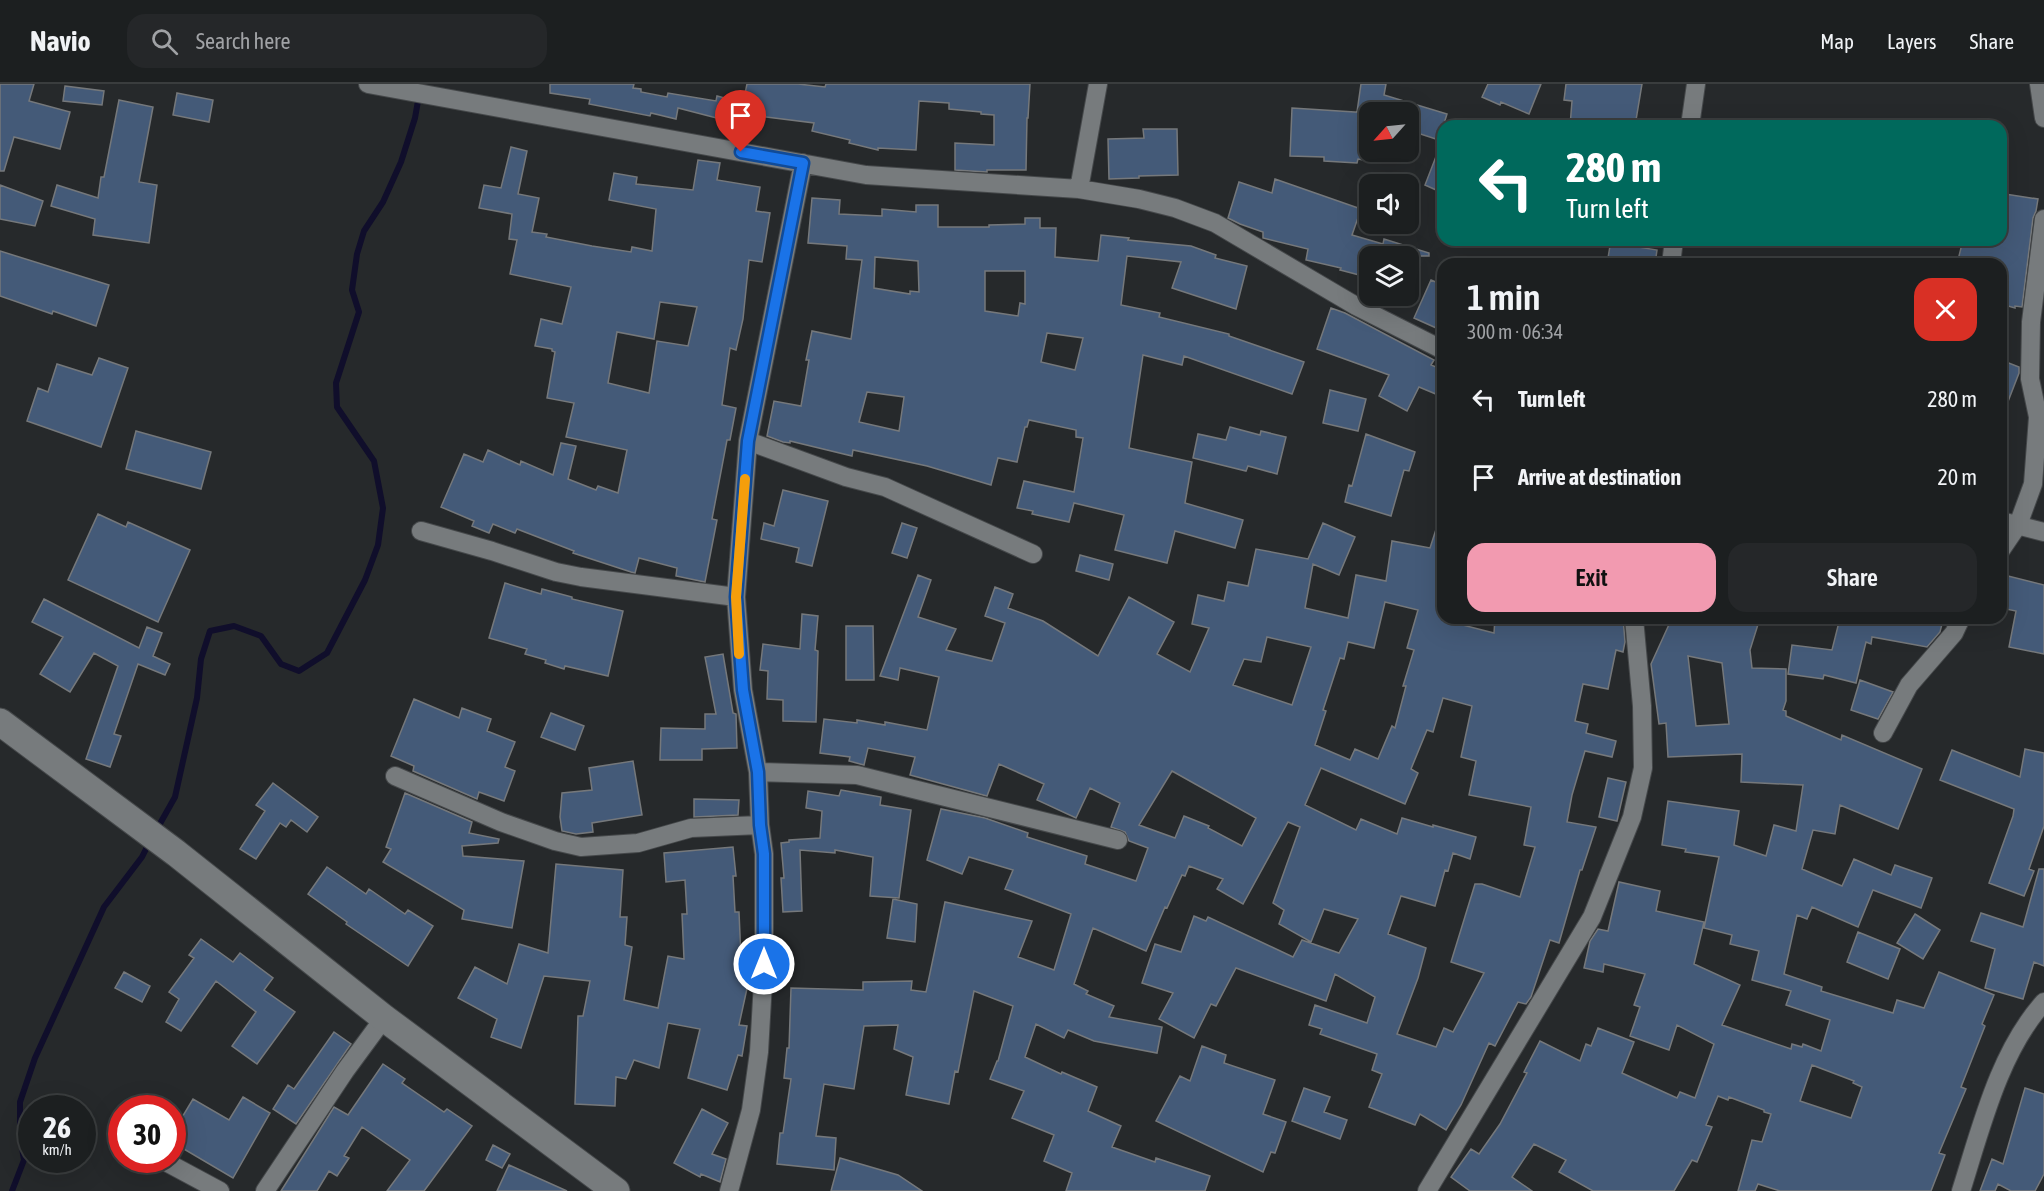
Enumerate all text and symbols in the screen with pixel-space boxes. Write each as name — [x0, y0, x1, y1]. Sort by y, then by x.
search box — [127, 14, 547, 68]
text: Navio — [30, 25, 91, 57]
icon: search — [148, 25, 181, 58]
text: Search here — [196, 28, 291, 54]
text: Map — [1820, 29, 1854, 53]
text: Layers — [1887, 29, 1937, 53]
text: Share — [1970, 29, 2014, 53]
pin — [715, 90, 766, 152]
icon: arrive — [724, 99, 757, 132]
north arrow — [1359, 102, 1419, 162]
map controls — [1359, 102, 1419, 306]
text: 280 m — [1566, 143, 1661, 191]
icon: left — [1467, 144, 1545, 222]
button: sound — [1359, 174, 1419, 234]
text: Turn left — [1566, 193, 1649, 224]
button: layers — [1359, 246, 1419, 306]
text: 1 min — [1467, 276, 1541, 318]
button: close — [1914, 278, 1977, 341]
text: 300 m · 06:34 — [1467, 320, 1563, 343]
icon: left — [1467, 383, 1500, 416]
text: Turn left — [1518, 386, 1585, 412]
text: 280 m — [1927, 386, 1977, 412]
icon: arrive — [1467, 461, 1500, 494]
text: Arrive at destination — [1518, 464, 1681, 490]
text: 20 m — [1937, 464, 1977, 490]
button: Exit — [1467, 543, 1716, 612]
button: Share — [1728, 543, 1977, 612]
position arrow — [732, 932, 796, 996]
speed limit sign: 30 — [108, 1095, 186, 1173]
text: 26 — [43, 1110, 71, 1144]
text: km/h — [42, 1141, 72, 1158]

